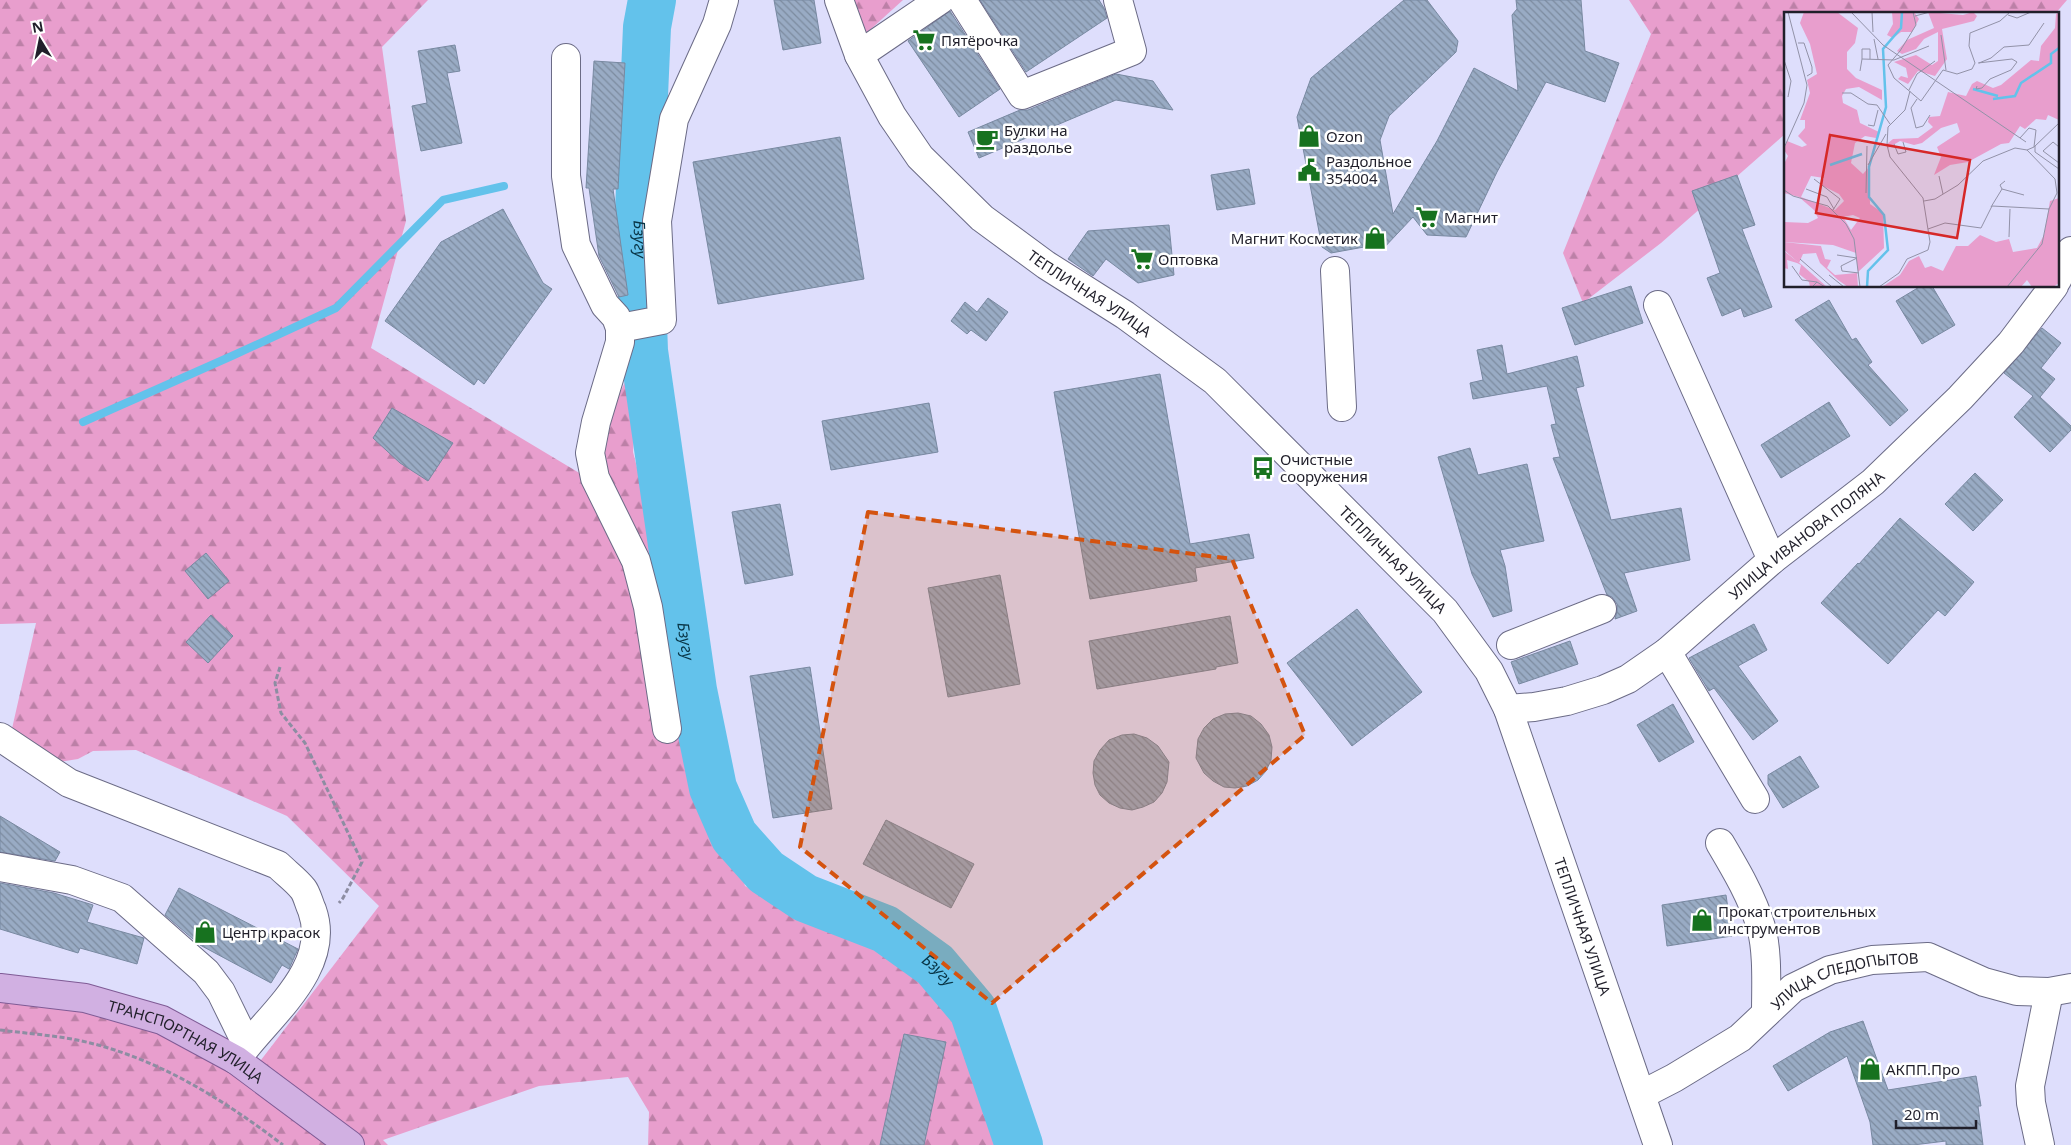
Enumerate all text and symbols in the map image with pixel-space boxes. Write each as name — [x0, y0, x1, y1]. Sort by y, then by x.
inset map — [1784, 12, 2058, 288]
north arrow — [15, 15, 65, 65]
text: N — [30, 16, 45, 37]
supermarket icon: Пятёрочка — [911, 27, 937, 53]
place label: Пятёрочка — [941, 30, 1018, 50]
place label: Булки на раздолье — [1004, 120, 1072, 157]
shop icon: Ozon — [1296, 123, 1322, 149]
cafe icon: Булки на раздолье — [974, 126, 1000, 152]
place label: Ozon — [1326, 126, 1363, 146]
place label: Раздольное 354004 — [1326, 151, 1412, 188]
public building icon: Раздольное 354004 — [1296, 157, 1322, 183]
supermarket icon: Магнит — [1414, 204, 1440, 230]
place label: Магнит — [1444, 207, 1498, 227]
water label: Бзугу — [628, 220, 652, 260]
shop icon: Магнит Косметик — [1362, 225, 1388, 251]
place label: Магнит Косметик — [1231, 228, 1358, 248]
street label: ТЕПЛИЧНАЯ УЛИЦА — [1024, 245, 1156, 341]
supermarket icon: Оптовка — [1129, 246, 1155, 272]
place label: Оптовка — [1158, 249, 1219, 269]
place label: Очистные сооружения — [1280, 449, 1368, 486]
bus stop icon: Очистные сооружения — [1250, 455, 1276, 481]
street label: УЛИЦА ИВАНОВА ПОЛЯНА — [1724, 466, 1889, 603]
street label: ТЕПЛИЧНАЯ УЛИЦА — [1335, 501, 1452, 618]
water label: Бзугу — [672, 621, 700, 663]
street label: ТЕПЛИЧНАЯ УЛИЦА — [1550, 855, 1616, 998]
place label: Прокат строительных инструментов — [1718, 901, 1876, 938]
shop icon: Прокат строительных инструментов — [1689, 907, 1715, 933]
shop icon: Центр красок — [192, 919, 218, 945]
place label: Центр красок — [222, 922, 320, 942]
water label: Бзугу — [918, 948, 960, 992]
street label: УЛИЦА СЛЕДОПЫТОВ — [1766, 948, 1919, 1014]
street label: ТРАНСПОРТНАЯ УЛИЦА — [106, 995, 268, 1087]
shop icon: АКПП.Про — [1857, 1056, 1883, 1082]
place label: АКПП.Про — [1886, 1059, 1960, 1079]
scale bar — [1896, 1098, 1976, 1130]
text: 20 m — [1904, 1104, 1939, 1124]

